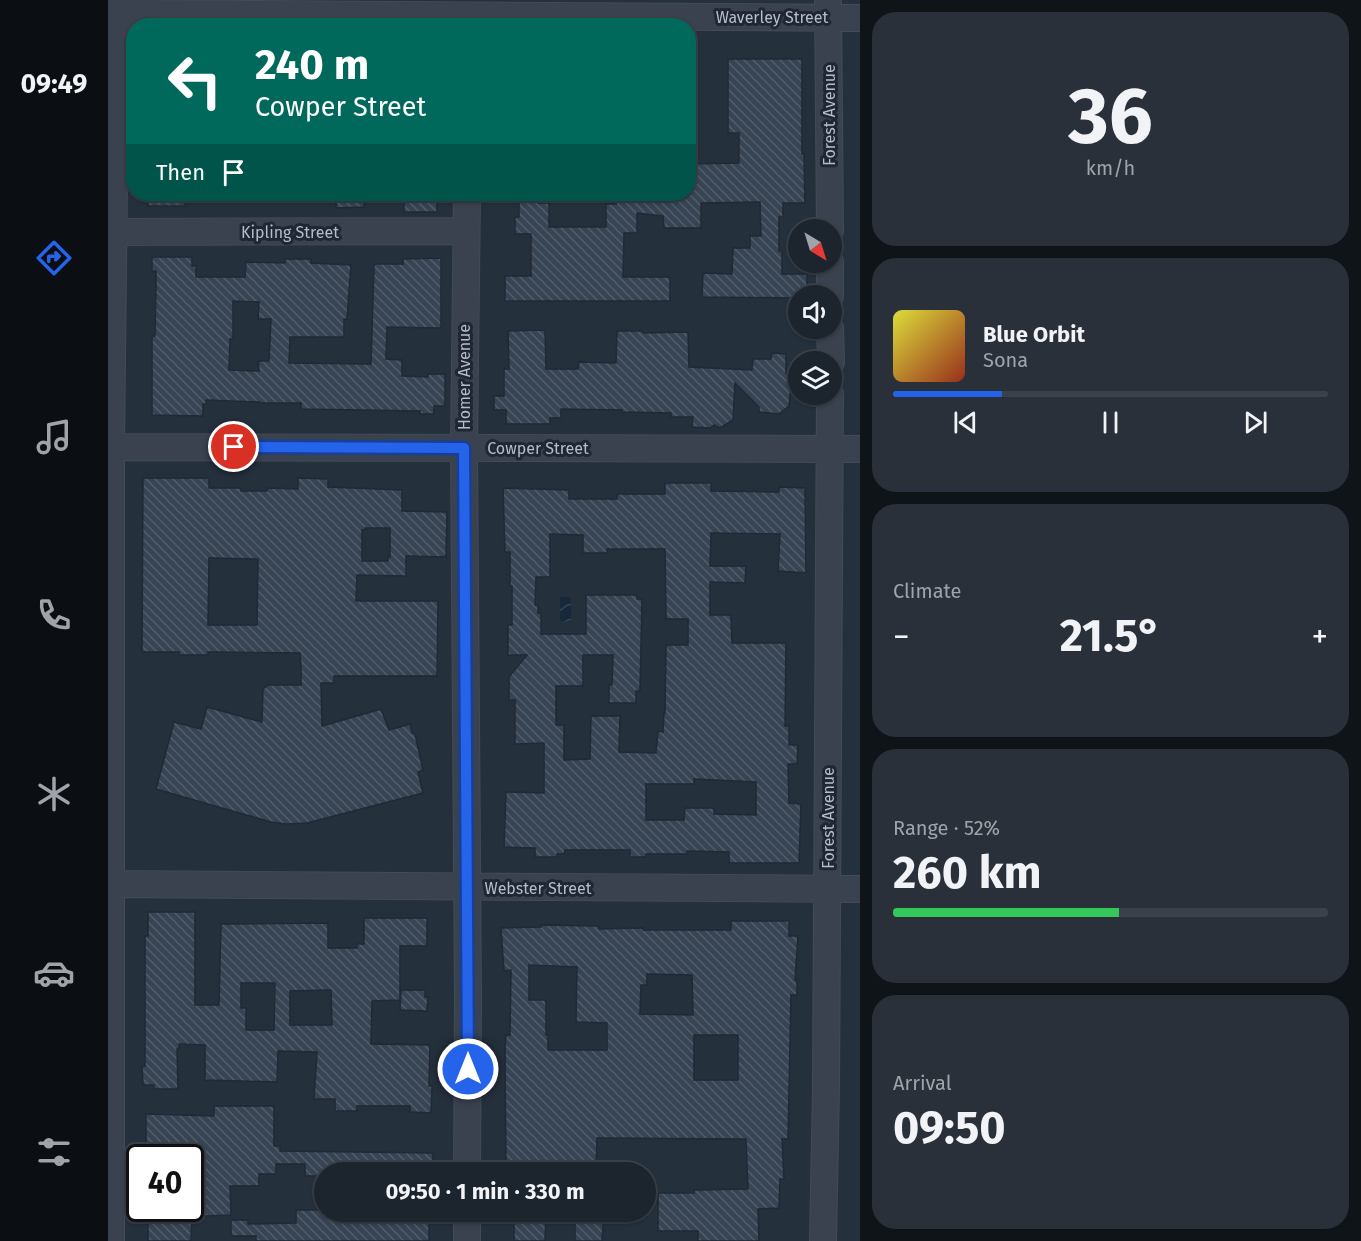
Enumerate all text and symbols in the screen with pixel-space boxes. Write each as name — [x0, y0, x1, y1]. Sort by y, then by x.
street label: Waverley Street — [716, 8, 829, 27]
text: 240 m — [255, 40, 369, 90]
icon: left — [156, 42, 234, 120]
street label: Forest Avenue — [820, 64, 839, 166]
text: 09:49 — [21, 68, 87, 100]
text: 36 — [1068, 70, 1153, 164]
text: Cowper Street — [255, 91, 426, 123]
icon: arrive — [217, 156, 250, 189]
text: km/h — [1086, 156, 1135, 180]
text: Then — [156, 159, 205, 186]
north arrow — [788, 219, 842, 273]
map controls — [788, 219, 842, 405]
street label: Kipling Street — [241, 223, 339, 242]
icon: directions — [33, 237, 75, 279]
button: sound — [788, 285, 842, 339]
text: Blue Orbit — [983, 321, 1085, 348]
street label: Homer Avenue — [455, 324, 474, 430]
text: Sona — [983, 348, 1028, 372]
button: layers — [788, 351, 842, 405]
icon: previous — [949, 406, 982, 439]
icon: pause — [1094, 406, 1127, 439]
icon: next — [1239, 406, 1272, 439]
icon: music — [33, 416, 75, 458]
pin — [208, 421, 259, 472]
icon: arrive — [217, 430, 250, 463]
street label: Cowper Street — [487, 439, 589, 458]
text: Climate — [893, 579, 961, 603]
icon: phone — [33, 594, 75, 636]
text: 21.5° — [1060, 609, 1161, 663]
text: − — [893, 617, 910, 657]
text: + — [1312, 617, 1328, 657]
street label: Forest Avenue — [819, 767, 838, 869]
icon: climate — [33, 773, 75, 815]
text: Range · 52% — [893, 816, 1000, 840]
text: 260 km — [893, 846, 1042, 900]
street label: Webster Street — [485, 879, 592, 898]
icon: car — [33, 952, 75, 994]
position arrow — [436, 1037, 500, 1101]
text: Arrival — [893, 1071, 952, 1095]
text: 09:50 — [893, 1101, 1006, 1155]
icon: filters — [33, 1131, 75, 1173]
speed limit sign: 40 — [126, 1144, 204, 1222]
text: 09:50 · 1 min · 330 m — [386, 1178, 584, 1205]

